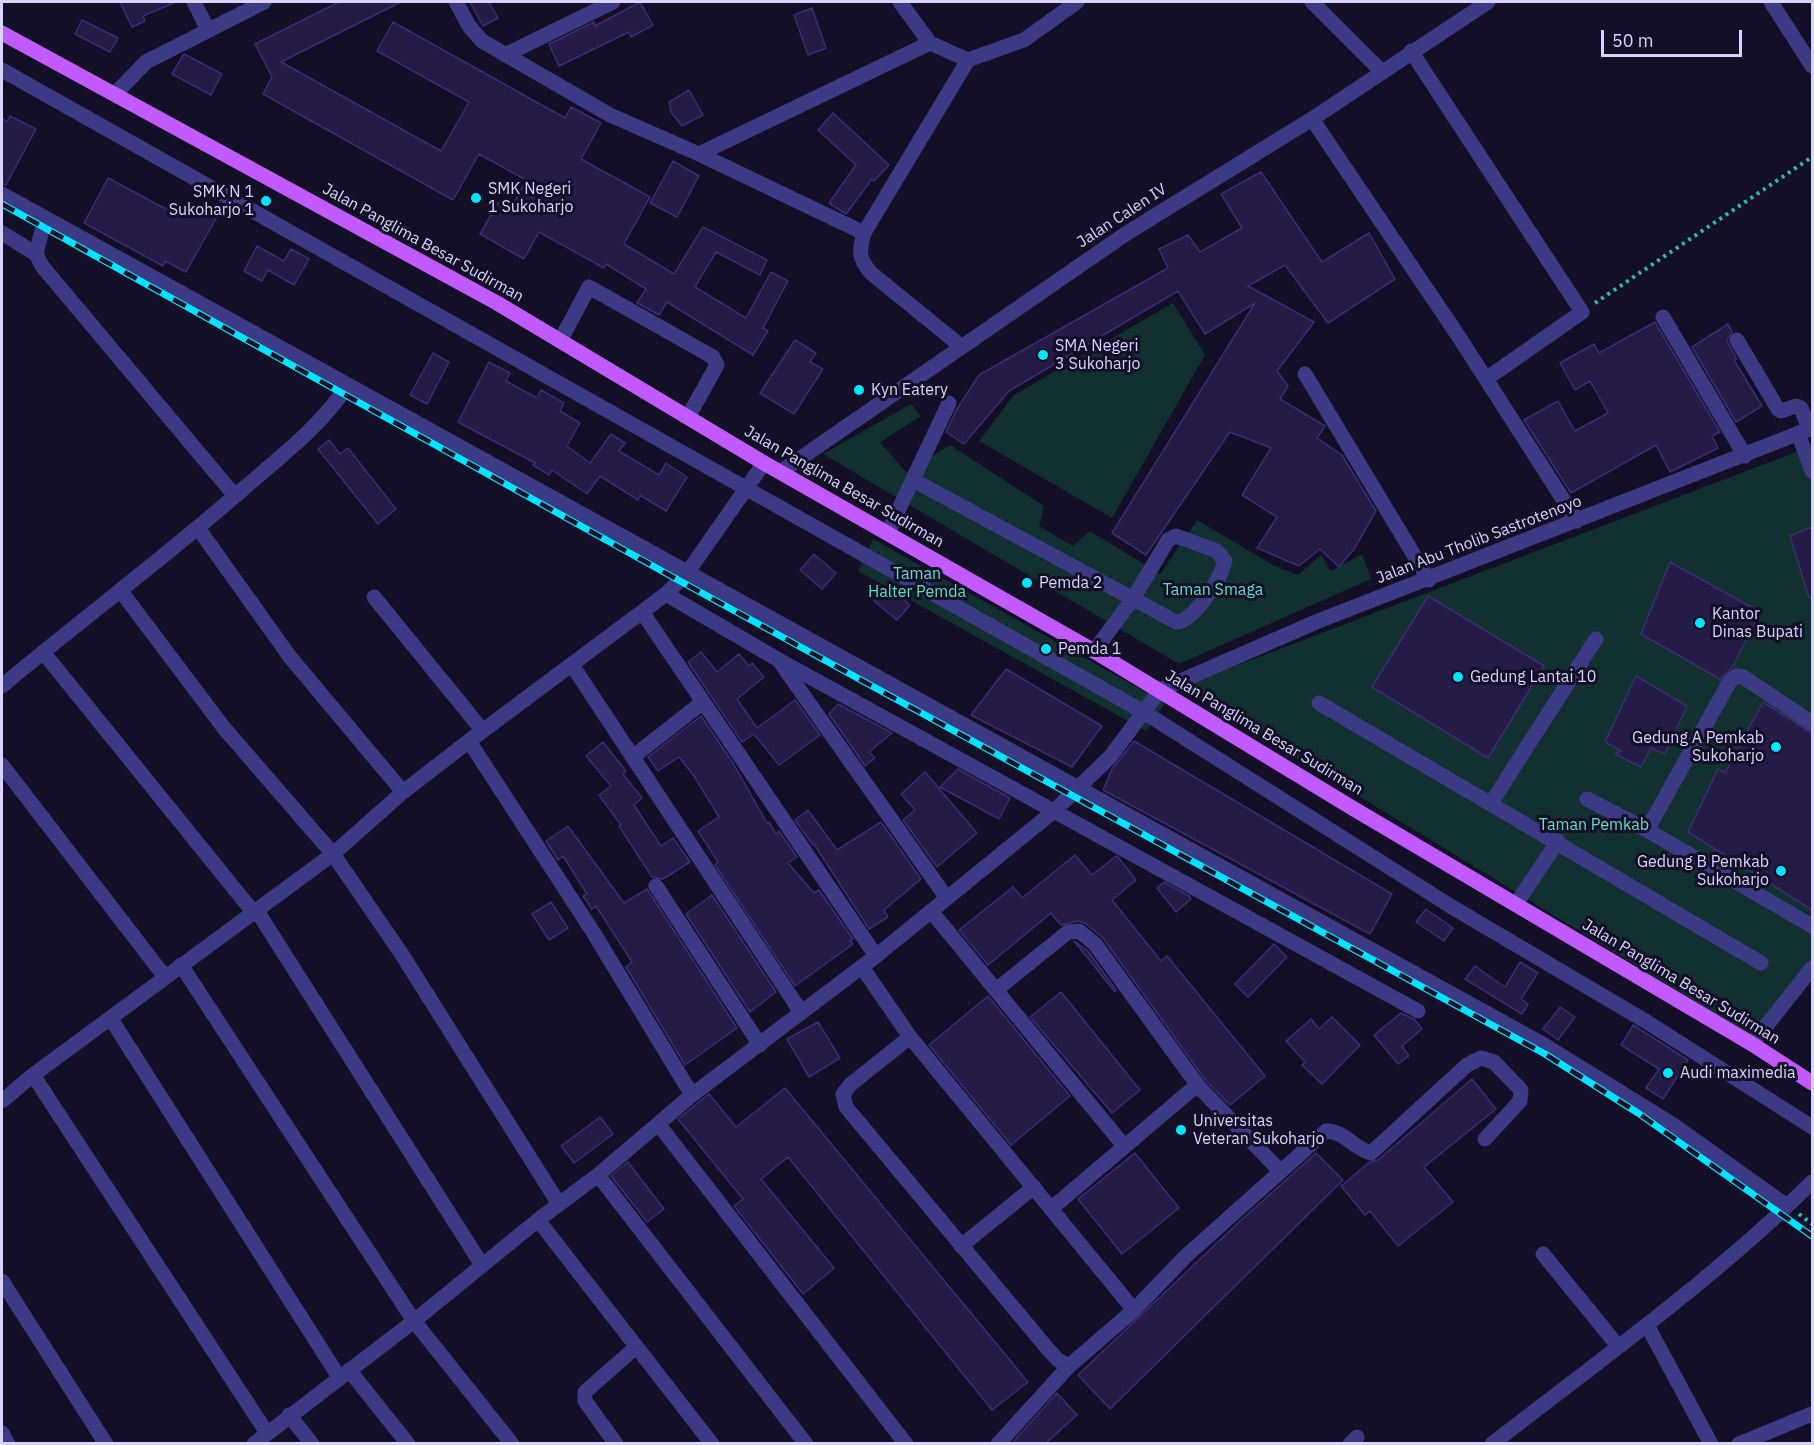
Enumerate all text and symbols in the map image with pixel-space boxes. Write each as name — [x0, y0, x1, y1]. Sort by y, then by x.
scale bar — [1604, 18, 1745, 56]
text: 50 m — [1612, 29, 1654, 52]
place label: SMK Negeri 1 Sukoharjo — [488, 179, 573, 217]
street label: Jalan Panglima Besar Sudirman — [319, 180, 527, 306]
street label: Jalan Calen IV — [1074, 180, 1170, 252]
place label: SMK N 1 Sukoharjo 1 — [169, 182, 254, 220]
marker: SMK Negeri 1 Sukoharjo — [469, 191, 483, 205]
marker: SMK N 1 Sukoharjo 1 — [259, 194, 273, 208]
place label: SMA Negeri 3 Sukoharjo — [1055, 336, 1140, 374]
marker: SMA Negeri 3 Sukoharjo — [1036, 348, 1050, 362]
place label: Kyn Eatery — [871, 380, 948, 400]
marker: Kyn Eatery — [852, 383, 866, 397]
street label: Jalan Panglima Besar Sudirman — [741, 422, 947, 552]
street label: Jalan Abu Tholib Sastrotenoyo — [1374, 492, 1584, 588]
park label: Taman Halter Pemda — [868, 564, 966, 602]
place label: Pemda 2 — [1039, 573, 1102, 593]
marker: Pemda 2 — [1020, 576, 1034, 590]
park label: Taman Smaga — [1163, 580, 1263, 600]
place label: Kantor Dinas Bupati — [1712, 604, 1803, 642]
marker: Kantor Dinas Bupati — [1693, 616, 1707, 630]
place label: Pemda 1 — [1058, 639, 1121, 659]
marker: Pemda 1 — [1039, 642, 1053, 656]
street label: Jalan Panglima Besar Sudirman — [1162, 666, 1366, 800]
place label: Gedung Lantai 10 — [1470, 667, 1596, 687]
marker: Gedung Lantai 10 — [1451, 670, 1465, 684]
place label: Gedung A Pemkab Sukoharjo — [1632, 728, 1764, 766]
marker: Gedung A Pemkab Sukoharjo — [1769, 740, 1783, 754]
park label: Taman Pemkab — [1539, 815, 1649, 835]
place label: Gedung B Pemkab Sukoharjo — [1637, 852, 1769, 890]
marker: Gedung B Pemkab Sukoharjo — [1774, 864, 1788, 878]
street label: Jalan Panglima Besar Sudirman — [1579, 915, 1783, 1049]
place label: Audi maximedia — [1680, 1063, 1796, 1083]
marker: Audi maximedia — [1661, 1066, 1675, 1080]
place label: Universitas Veteran Sukoharjo — [1193, 1111, 1325, 1149]
marker: Universitas Veteran Sukoharjo — [1174, 1123, 1188, 1137]

